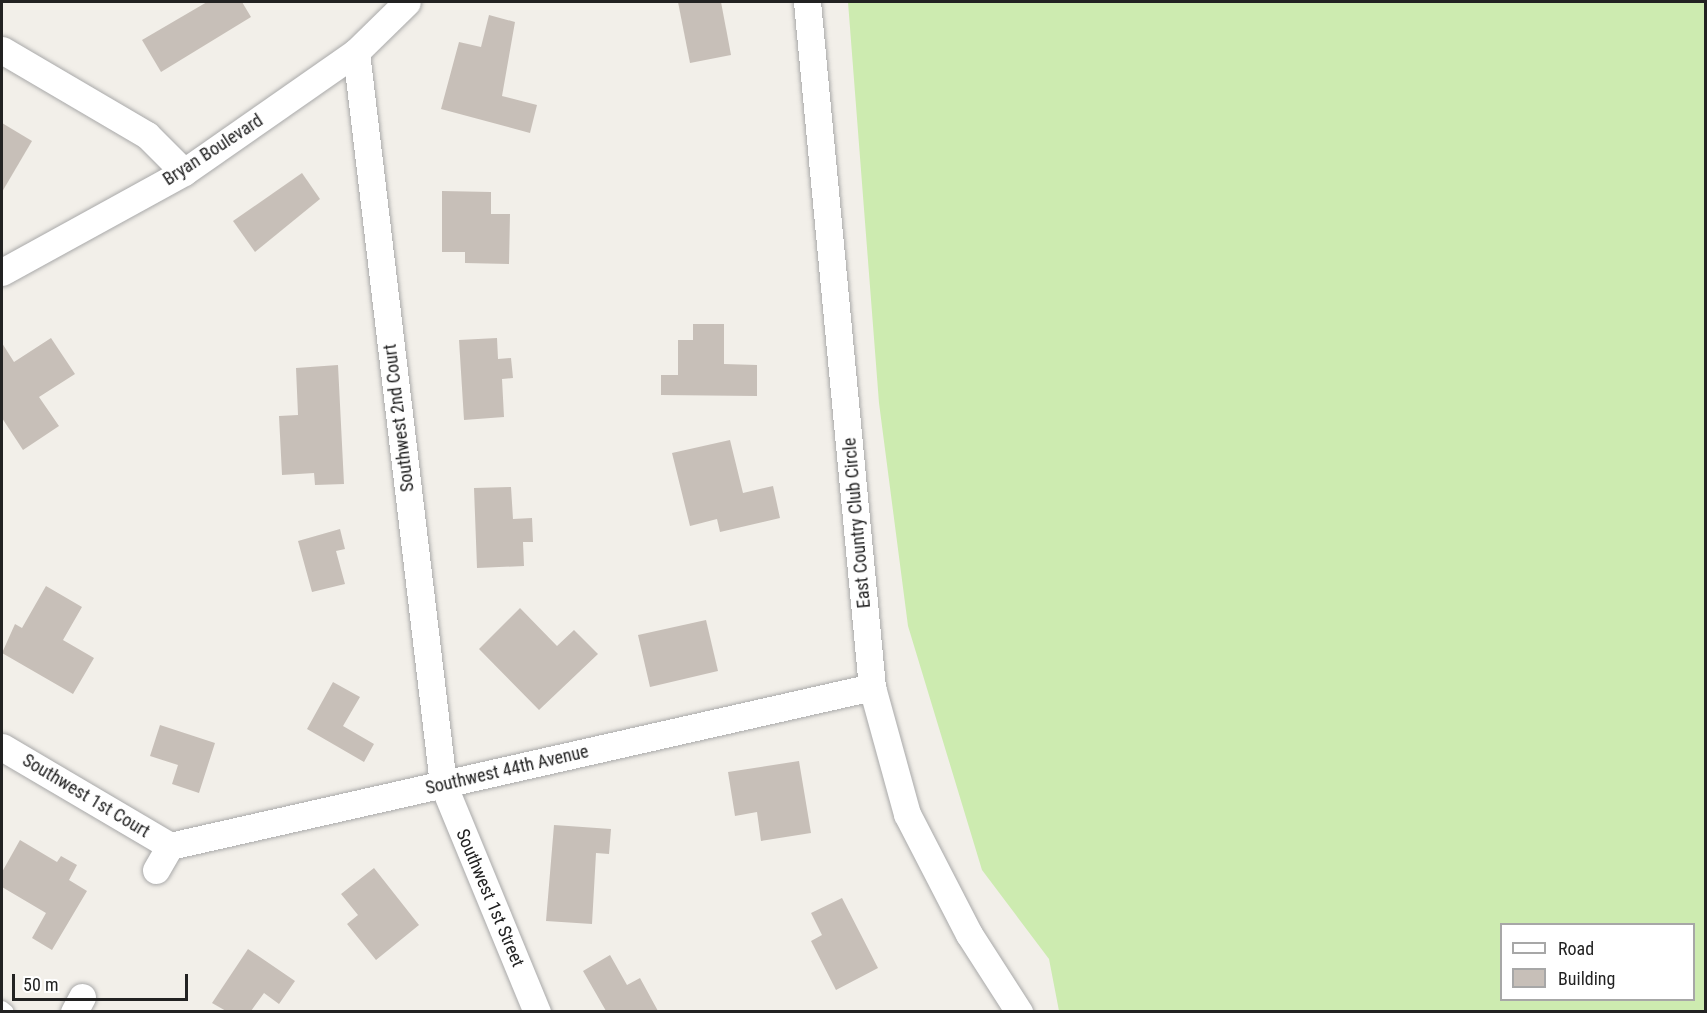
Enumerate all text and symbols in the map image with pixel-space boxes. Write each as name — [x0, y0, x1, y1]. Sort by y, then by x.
street label: Bryan Boulevard — [159, 110, 267, 190]
street label: Southwest 2nd Court — [379, 343, 419, 493]
street label: East Country Club Circle — [839, 437, 875, 609]
street label: Southwest 44th Avenue — [423, 741, 591, 799]
street label: Southwest 1st Court — [18, 749, 154, 843]
street label: Southwest 1st Street — [451, 826, 529, 970]
legend — [1500, 923, 1695, 1001]
text: Road — [1558, 938, 1594, 959]
scale bar — [15, 962, 190, 1000]
text: Building — [1558, 968, 1615, 989]
text: 50 m — [23, 974, 58, 995]

